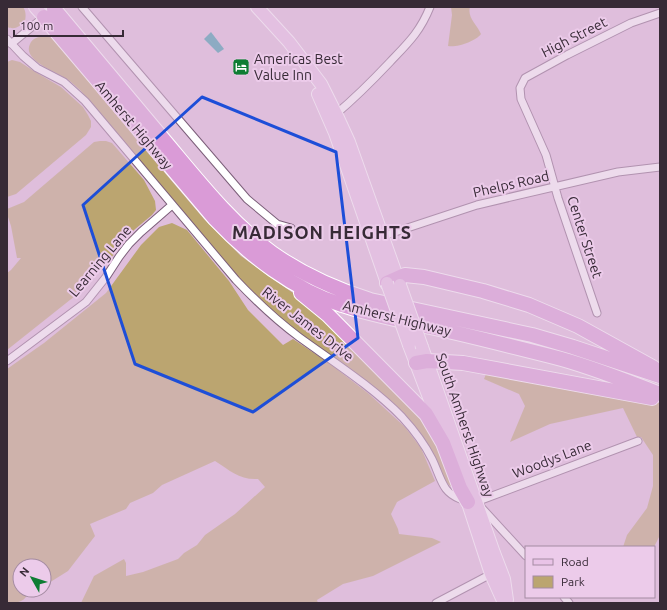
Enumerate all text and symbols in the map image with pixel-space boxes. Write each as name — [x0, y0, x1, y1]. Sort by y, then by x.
scale bar — [14, 12, 123, 38]
street label: High Street — [539, 13, 610, 60]
text: 100 m — [20, 19, 53, 32]
place label: Americas Best Value Inn — [254, 51, 343, 83]
hotel icon: Americas Best Value Inn — [231, 57, 251, 77]
street label: Amherst Highway — [92, 77, 176, 173]
street label: Phelps Road — [471, 167, 551, 201]
street label: Center Street — [564, 194, 606, 280]
street label: Learning Lane — [66, 222, 134, 300]
district label: MADISON HEIGHTS — [232, 222, 412, 242]
street label: River James Drive — [259, 283, 357, 365]
street label: Amherst Highway — [341, 297, 453, 339]
street label: South Amherst Highway — [433, 351, 497, 499]
street label: Woodys Lane — [510, 437, 594, 481]
legend — [525, 546, 655, 598]
text: Road — [561, 555, 589, 568]
north arrow — [12, 558, 52, 598]
text: N — [17, 565, 31, 579]
text: Park — [561, 575, 585, 588]

